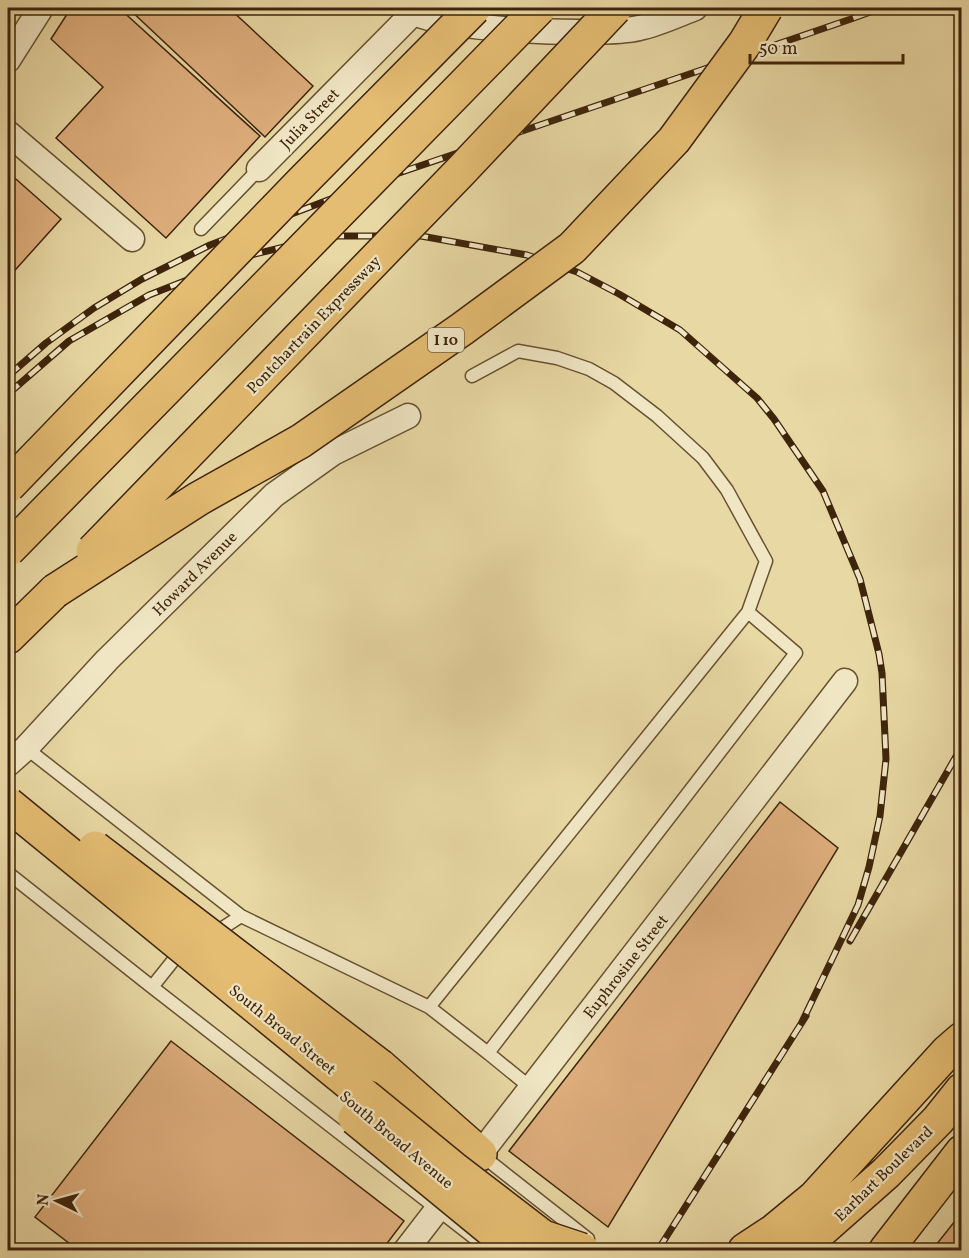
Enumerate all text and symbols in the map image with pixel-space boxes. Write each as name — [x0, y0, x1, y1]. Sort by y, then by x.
scale bar — [750, 27, 903, 65]
text: 50 m — [759, 37, 798, 62]
street label: Julia Street — [276, 84, 345, 155]
street label: Pontchartrain Expressway — [242, 251, 387, 399]
road number: I 10 — [428, 328, 464, 352]
street label: Howard Avenue — [148, 527, 243, 622]
street label: Euphrosine Street — [579, 910, 674, 1024]
street label: South Broad Street — [224, 980, 340, 1081]
street label: South Broad Avenue — [334, 1086, 457, 1195]
street label: Earhart Boulevard — [830, 1122, 938, 1227]
north arrow — [27, 1171, 87, 1231]
text: N — [33, 1193, 56, 1207]

